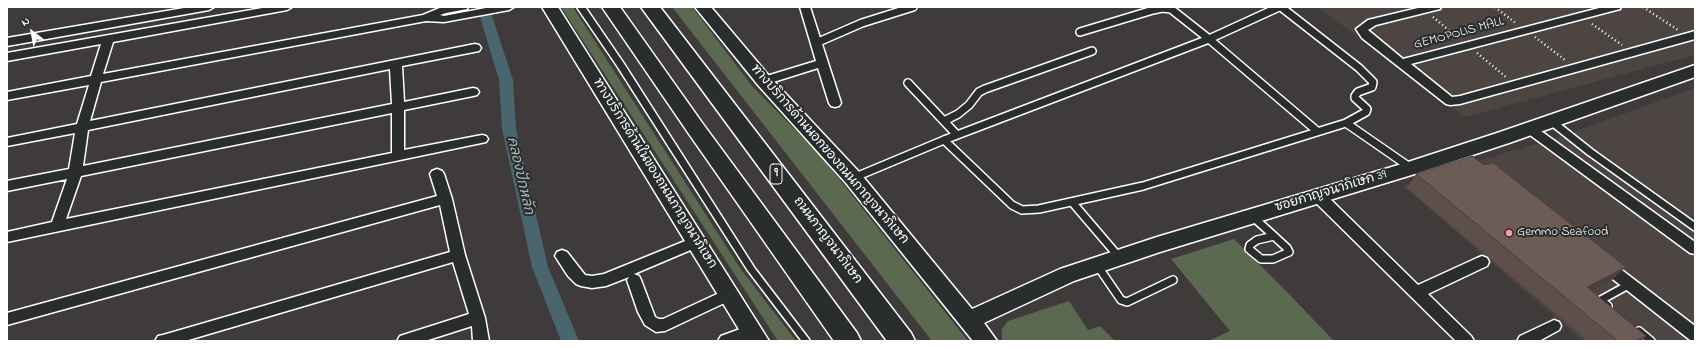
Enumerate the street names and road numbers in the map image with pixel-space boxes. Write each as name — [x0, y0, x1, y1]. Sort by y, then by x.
street label: GEMOPOLIS MALL — [1412, 14, 1506, 54]
street label: ทางบริการด้านนอกของถนนกาญจนาภิเษก — [747, 62, 911, 248]
street label: ทางบริการด้านในของถนนกาญจนาภิเษก — [589, 76, 719, 272]
road number: 9 — [770, 164, 782, 184]
street label: ซอยกาญจนาภิเษก 39 — [1273, 168, 1389, 216]
street label: ถนนกาญจนาภิเษก — [789, 194, 865, 288]

